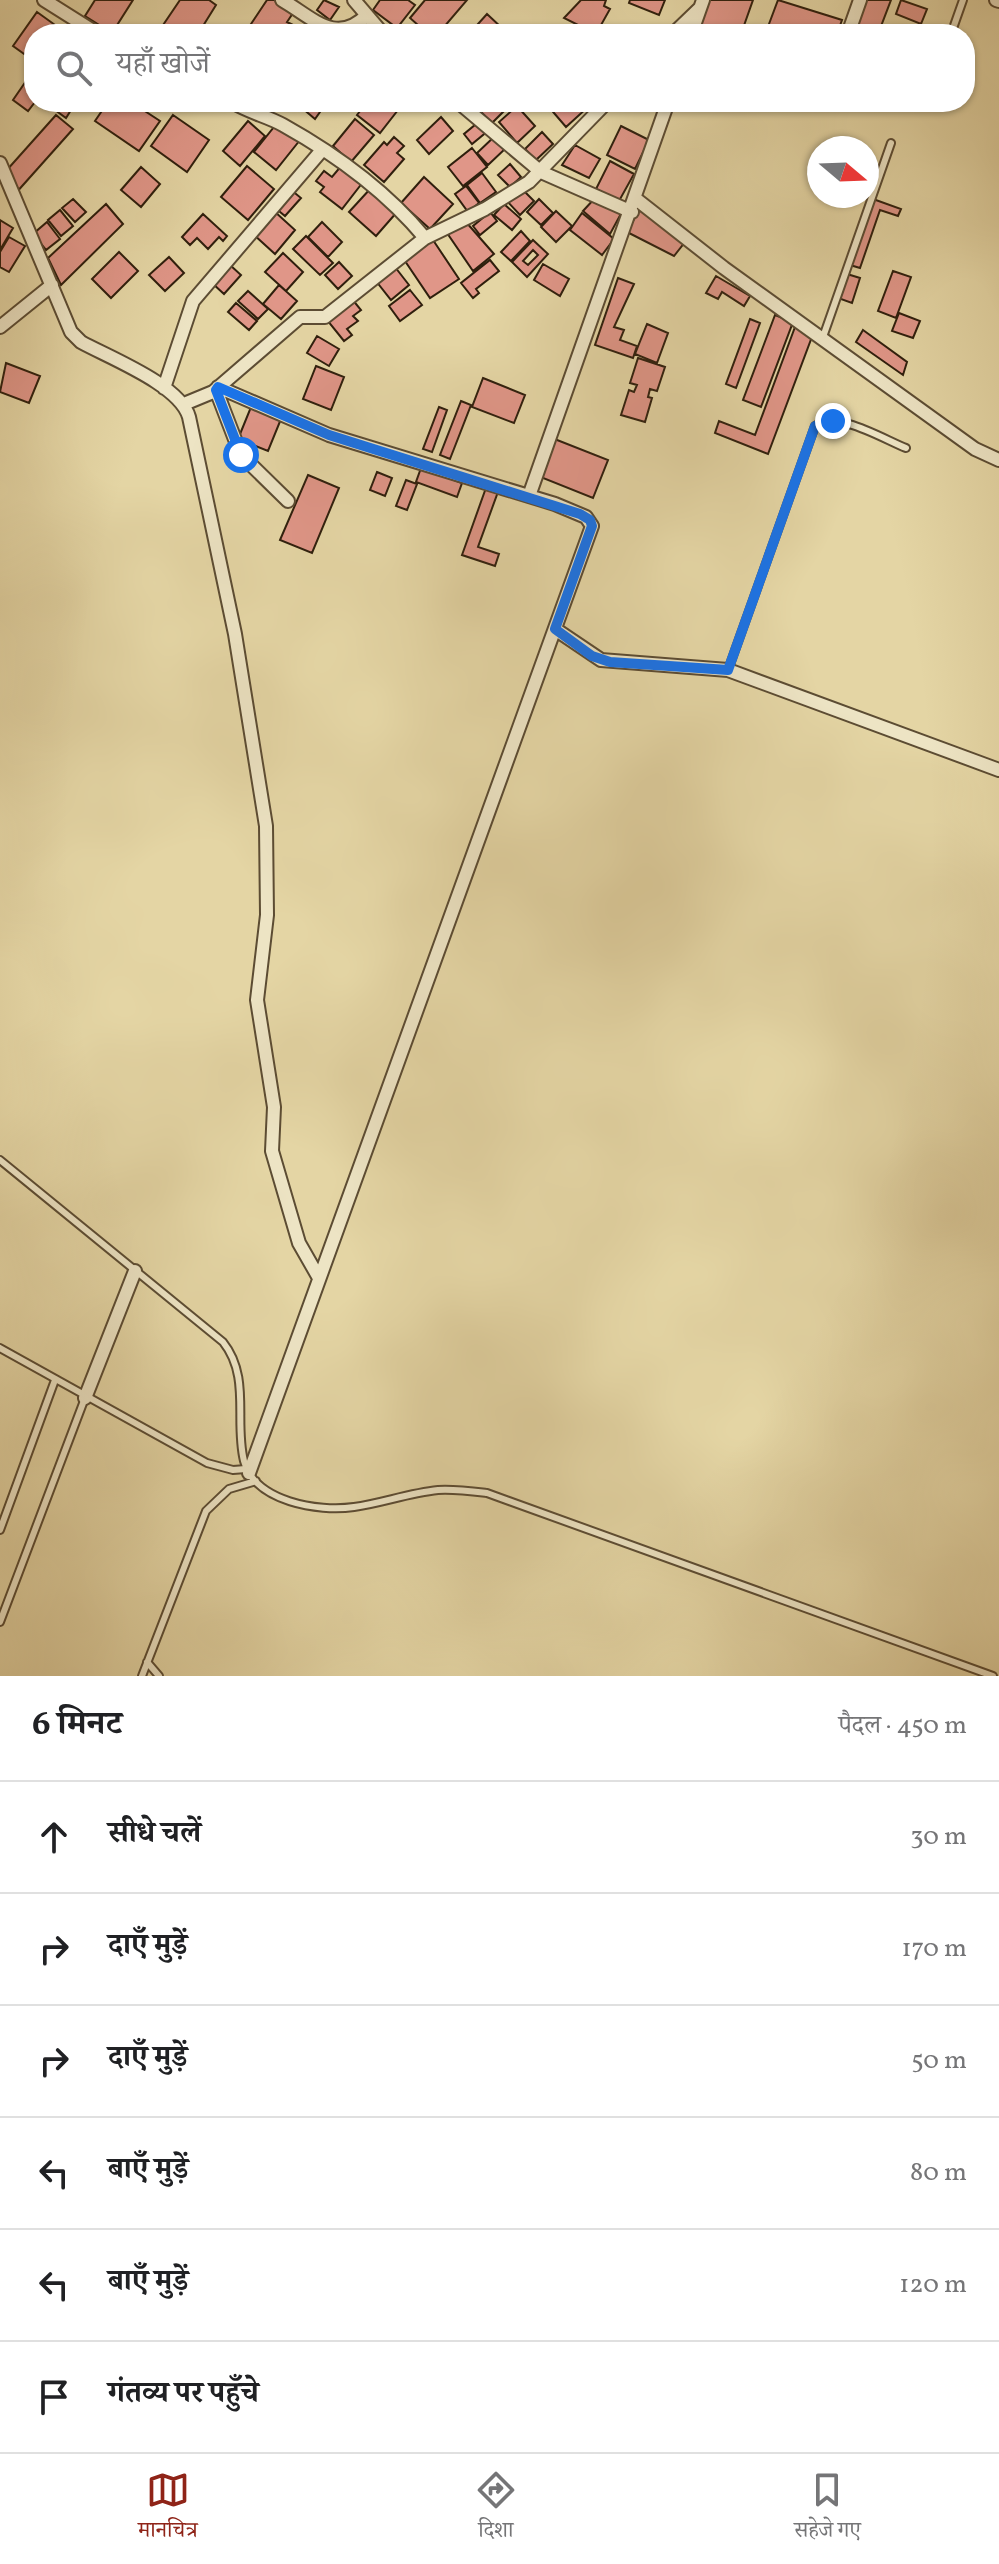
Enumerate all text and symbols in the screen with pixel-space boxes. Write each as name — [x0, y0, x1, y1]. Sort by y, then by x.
search box — [24, 24, 975, 112]
text: यहाँ खोजें — [116, 44, 210, 86]
icon: search — [52, 46, 96, 90]
north arrow — [807, 136, 879, 208]
route end — [815, 403, 851, 439]
route start — [223, 437, 259, 473]
text: 6 मिनट — [32, 1702, 122, 1749]
text: पैदल · 450 m — [838, 1708, 967, 1744]
text: सीधे चलें — [108, 1813, 201, 1855]
icon: ahead — [32, 1815, 76, 1859]
text: 30 m — [910, 1819, 967, 1855]
text: दाएँ मुड़ें — [108, 1925, 187, 1967]
icon: right — [32, 1927, 76, 1971]
text: 170 m — [902, 1931, 967, 1967]
text: दाएँ मुड़ें — [108, 2037, 187, 2079]
icon: right — [32, 2039, 76, 2083]
text: 50 m — [911, 2043, 967, 2079]
text: बाएँ मुड़ें — [108, 2149, 188, 2191]
icon: left — [32, 2151, 76, 2195]
text: 80 m — [910, 2155, 967, 2191]
text: बाएँ मुड़ें — [108, 2261, 188, 2303]
icon: left — [32, 2263, 76, 2307]
text: 120 m — [899, 2267, 967, 2303]
text: गंतव्य पर पहुँचे — [108, 2373, 259, 2415]
icon: arrive — [32, 2375, 76, 2419]
tab: मानचित्र — [138, 2468, 198, 2551]
tab: दिशा — [474, 2468, 518, 2551]
tab: सहेजे गए — [794, 2468, 861, 2551]

